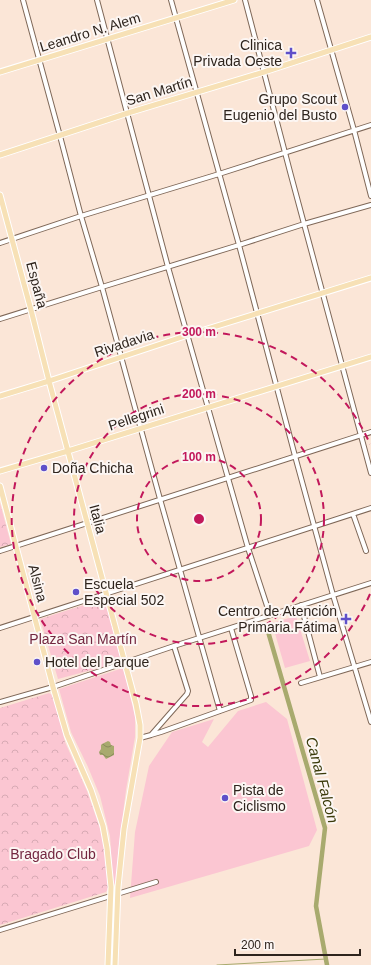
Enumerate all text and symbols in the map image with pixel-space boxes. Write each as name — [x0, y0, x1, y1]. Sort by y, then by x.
street label: Leandro N. Alem — [38, 9, 142, 55]
place label: Clinica Privada Oeste — [193, 37, 282, 69]
marker: Clinica Privada Oeste — [285, 47, 297, 59]
street label: San Martín — [124, 73, 194, 109]
place label: Grupo Scout Eugenio del Busto — [223, 91, 337, 123]
marker: Grupo Scout Eugenio del Busto — [340, 102, 350, 112]
street label: España — [23, 260, 51, 310]
text: 300 m — [182, 325, 216, 339]
street label: Rivadavia — [92, 326, 156, 360]
text: 200 m — [182, 387, 216, 401]
street label: Pellegrini — [106, 400, 166, 434]
text: 100 m — [182, 450, 216, 464]
place label: Doña Chicha — [52, 460, 133, 476]
marker: Doña Chicha — [39, 463, 49, 473]
street label: Italia — [86, 503, 110, 536]
centre of rings — [192, 512, 206, 526]
street label: Alsina — [25, 563, 51, 604]
place label: Escuela Especial 502 — [84, 576, 164, 608]
marker: Escuela Especial 502 — [71, 587, 81, 597]
place label: Centro de Atención Primaria.Fátima — [218, 603, 337, 635]
marker: Centro de Atención Primaria.Fátima — [340, 613, 352, 625]
park label: Plaza San Martín — [29, 631, 137, 647]
place label: Hotel del Parque — [45, 654, 150, 670]
marker: Hotel del Parque — [32, 657, 42, 667]
water label: Canal Falcón — [303, 735, 342, 825]
place label: Pista de Ciclismo — [233, 782, 286, 814]
marker: Pista de Ciclismo — [220, 793, 230, 803]
park label: Bragado Club — [10, 846, 96, 862]
scale bar — [235, 931, 360, 957]
text: 200 m — [241, 938, 274, 952]

